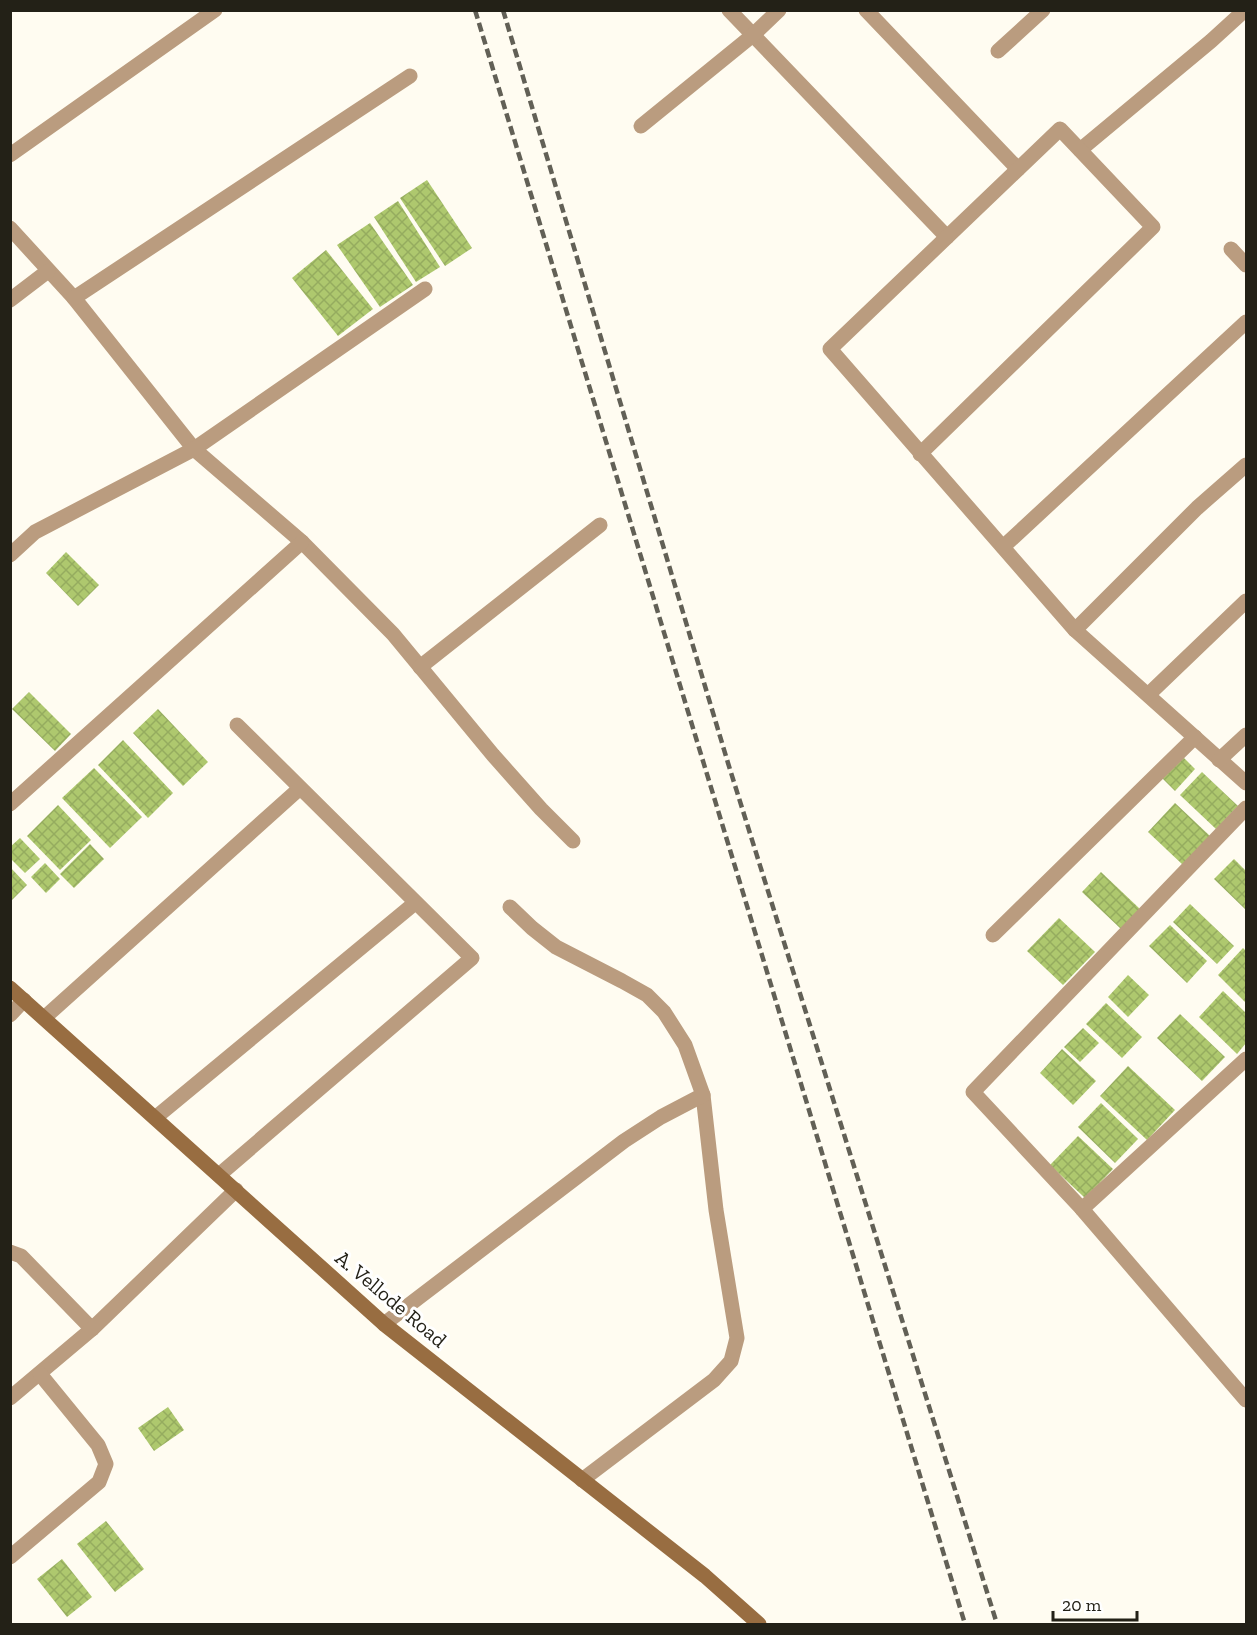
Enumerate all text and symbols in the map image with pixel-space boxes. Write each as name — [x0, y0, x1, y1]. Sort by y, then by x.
street label: A. Vellode Road — [331, 1245, 452, 1353]
scale bar — [1053, 1584, 1137, 1622]
text: 20 m — [1062, 1594, 1102, 1616]

